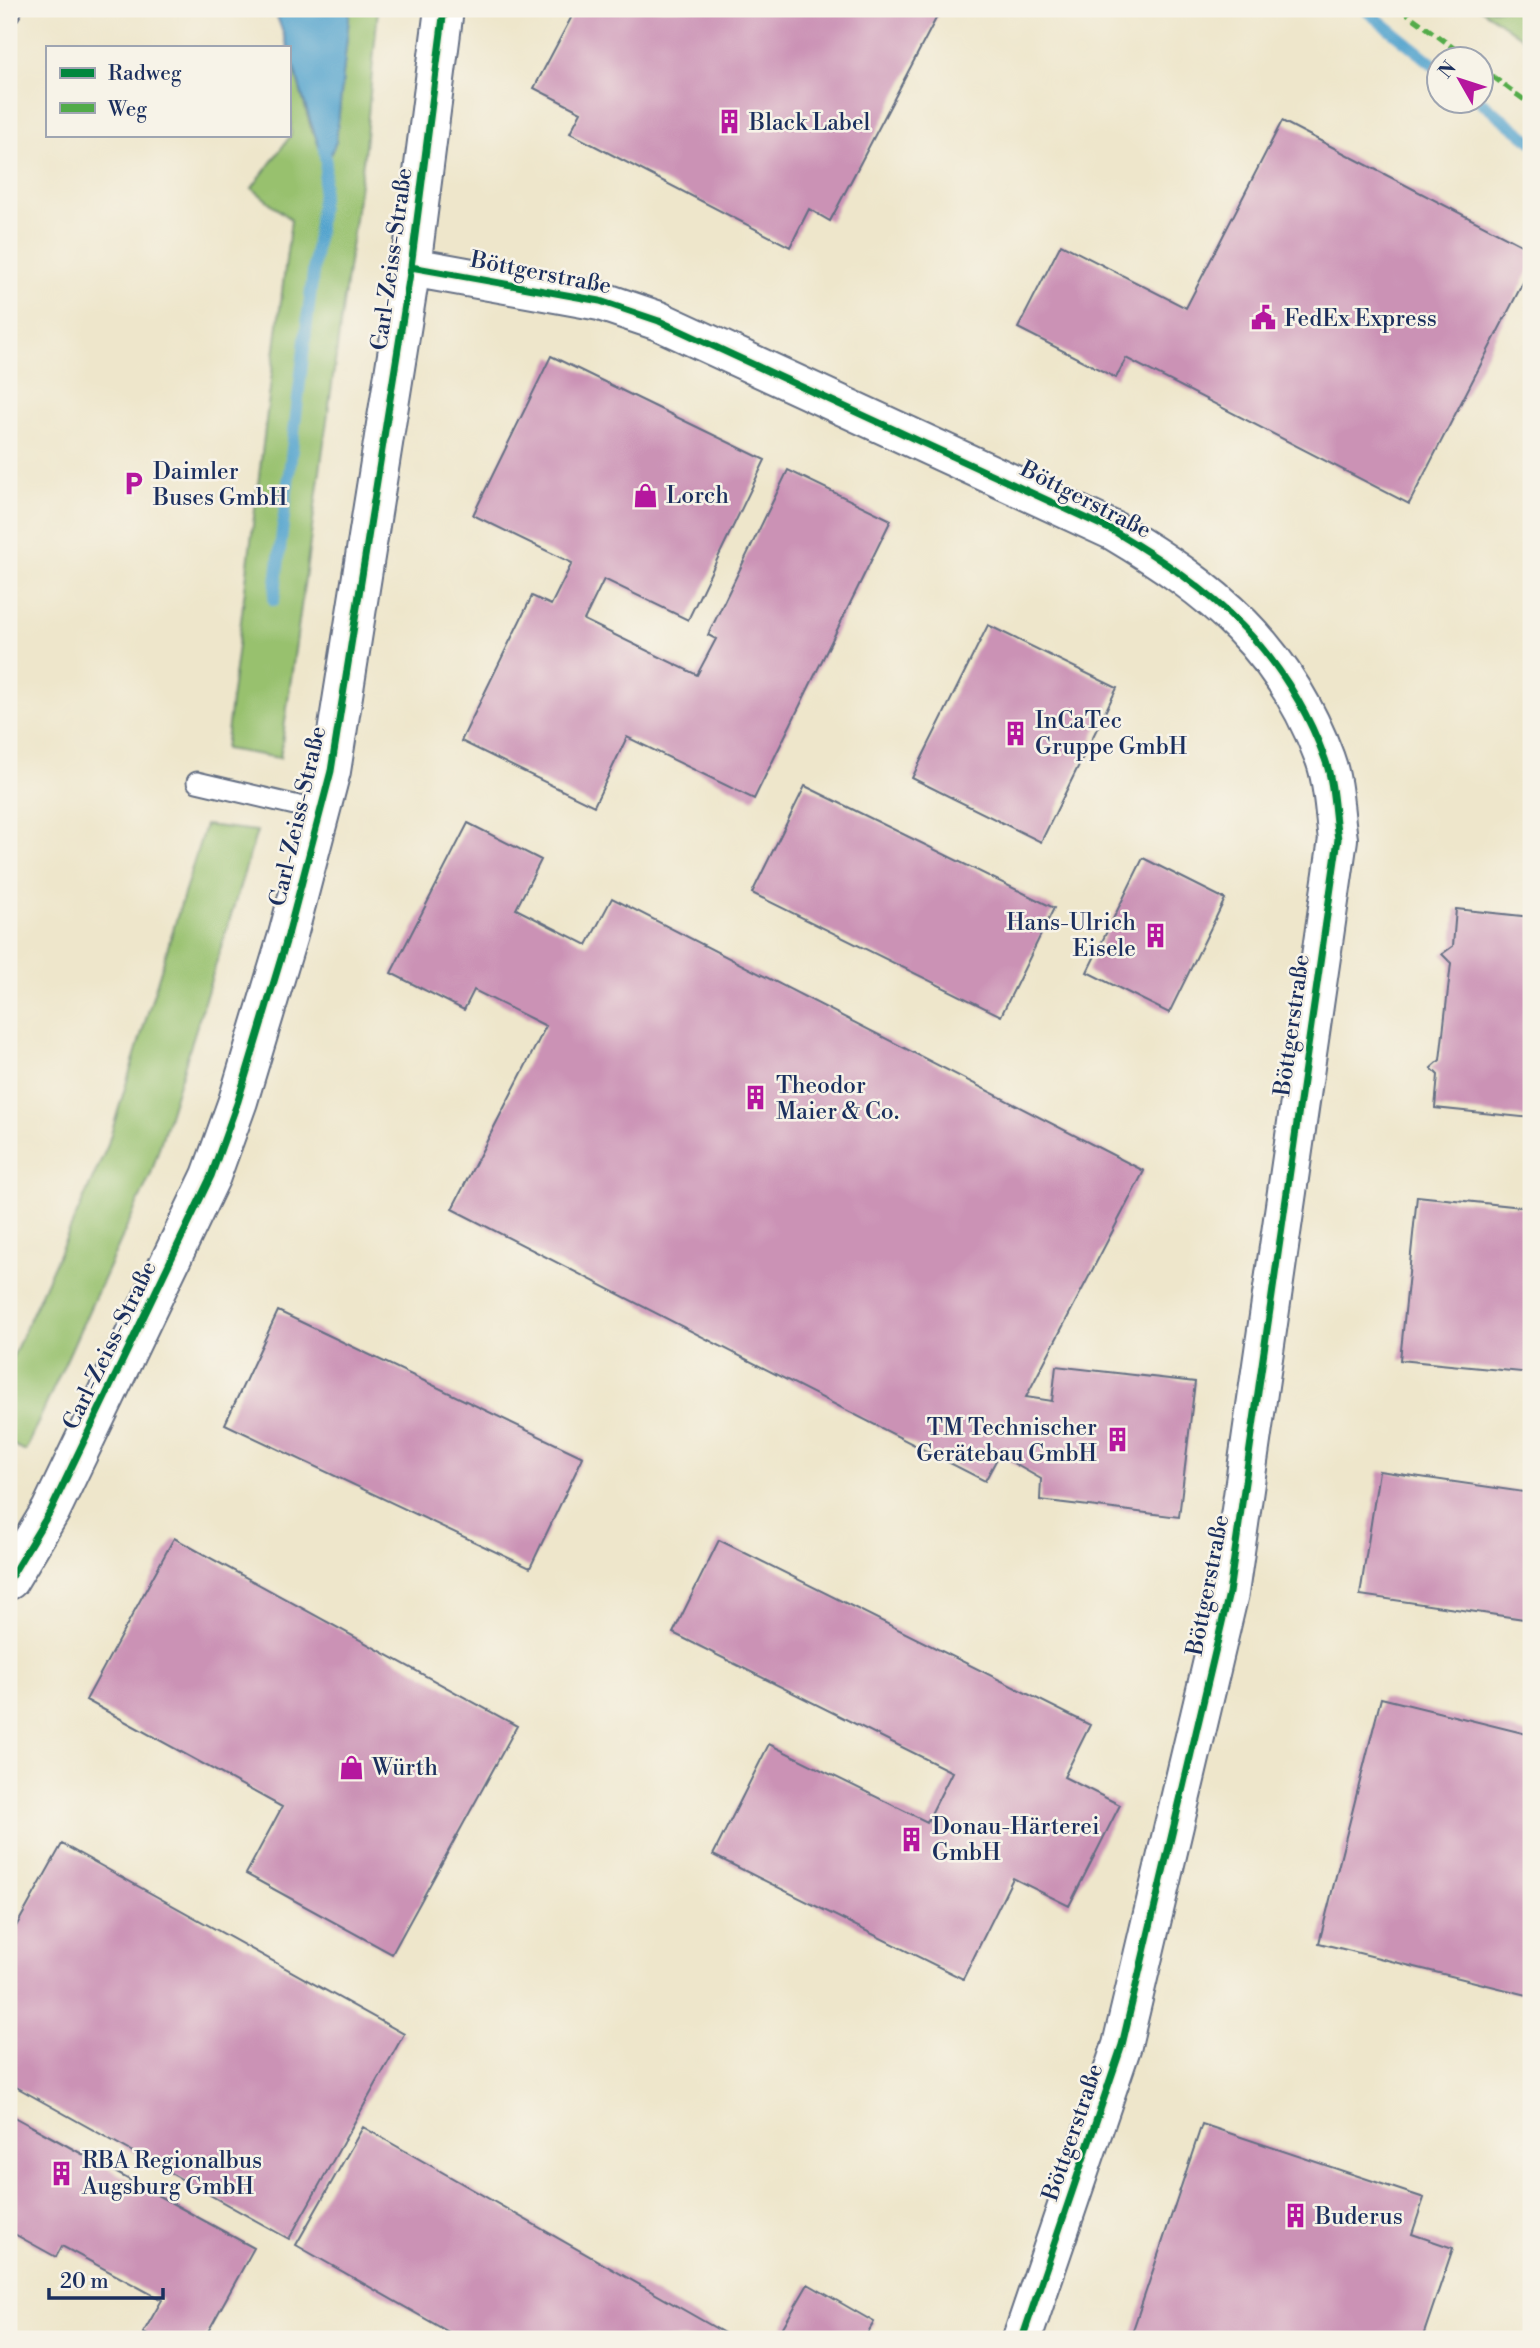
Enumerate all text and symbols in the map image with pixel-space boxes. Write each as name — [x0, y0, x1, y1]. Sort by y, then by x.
legend — [46, 46, 290, 136]
north arrow — [1424, 46, 1494, 116]
text: N — [1434, 57, 1462, 83]
text: Radweg — [108, 61, 182, 87]
text: Weg — [107, 97, 147, 123]
building icon: Black Label — [715, 108, 743, 136]
place label: Black Label — [748, 109, 871, 137]
street label: Carl-Zeiss-Straße — [365, 166, 419, 352]
street label: Böttgerstraße — [467, 245, 614, 300]
public building icon: FedEx Express — [1250, 304, 1278, 332]
place label: FedEx Express — [1284, 305, 1437, 333]
street label: Böttgerstraße — [1015, 455, 1156, 545]
place label: Daimler Buses GmbH — [152, 458, 288, 512]
parking icon: Daimler Buses GmbH — [119, 470, 147, 498]
shop icon: Lorch — [632, 481, 660, 509]
place label: Lorch — [666, 482, 729, 510]
place label: InCaTec Gruppe GmbH — [1035, 707, 1188, 761]
building icon: InCaTec Gruppe GmbH — [1001, 719, 1029, 747]
street label: Carl-Zeiss-Straße — [264, 723, 332, 909]
place label: Hans-Ulrich Eisele — [1006, 909, 1136, 963]
building icon: Hans-Ulrich Eisele — [1142, 921, 1170, 949]
street label: Böttgerstraße — [1268, 952, 1316, 1099]
place label: Theodor Maier & Co. — [776, 1072, 899, 1126]
building icon: Theodor Maier & Co. — [742, 1084, 770, 1112]
street label: Carl-Zeiss-Straße — [57, 1257, 163, 1434]
place label: TM Technischer Gerätebau GmbH — [916, 1414, 1098, 1468]
building icon: TM Technischer Gerätebau GmbH — [1103, 1426, 1131, 1454]
street label: Böttgerstraße — [1180, 1512, 1235, 1659]
shop icon: Würth — [338, 1753, 366, 1781]
place label: Würth — [371, 1754, 438, 1782]
place label: Donau-Härterei GmbH — [932, 1813, 1100, 1867]
building icon: Donau-Härterei GmbH — [898, 1825, 926, 1853]
street label: Böttgerstraße — [1036, 2060, 1109, 2205]
place label: RBA Regionalbus Augsburg GmbH — [81, 2147, 262, 2201]
building icon: RBA Regionalbus Augsburg GmbH — [48, 2159, 76, 2187]
building icon: Buderus — [1281, 2202, 1309, 2230]
place label: Buderus — [1314, 2203, 1403, 2231]
scale bar — [49, 2257, 163, 2301]
text: 20 m — [60, 2269, 109, 2295]

